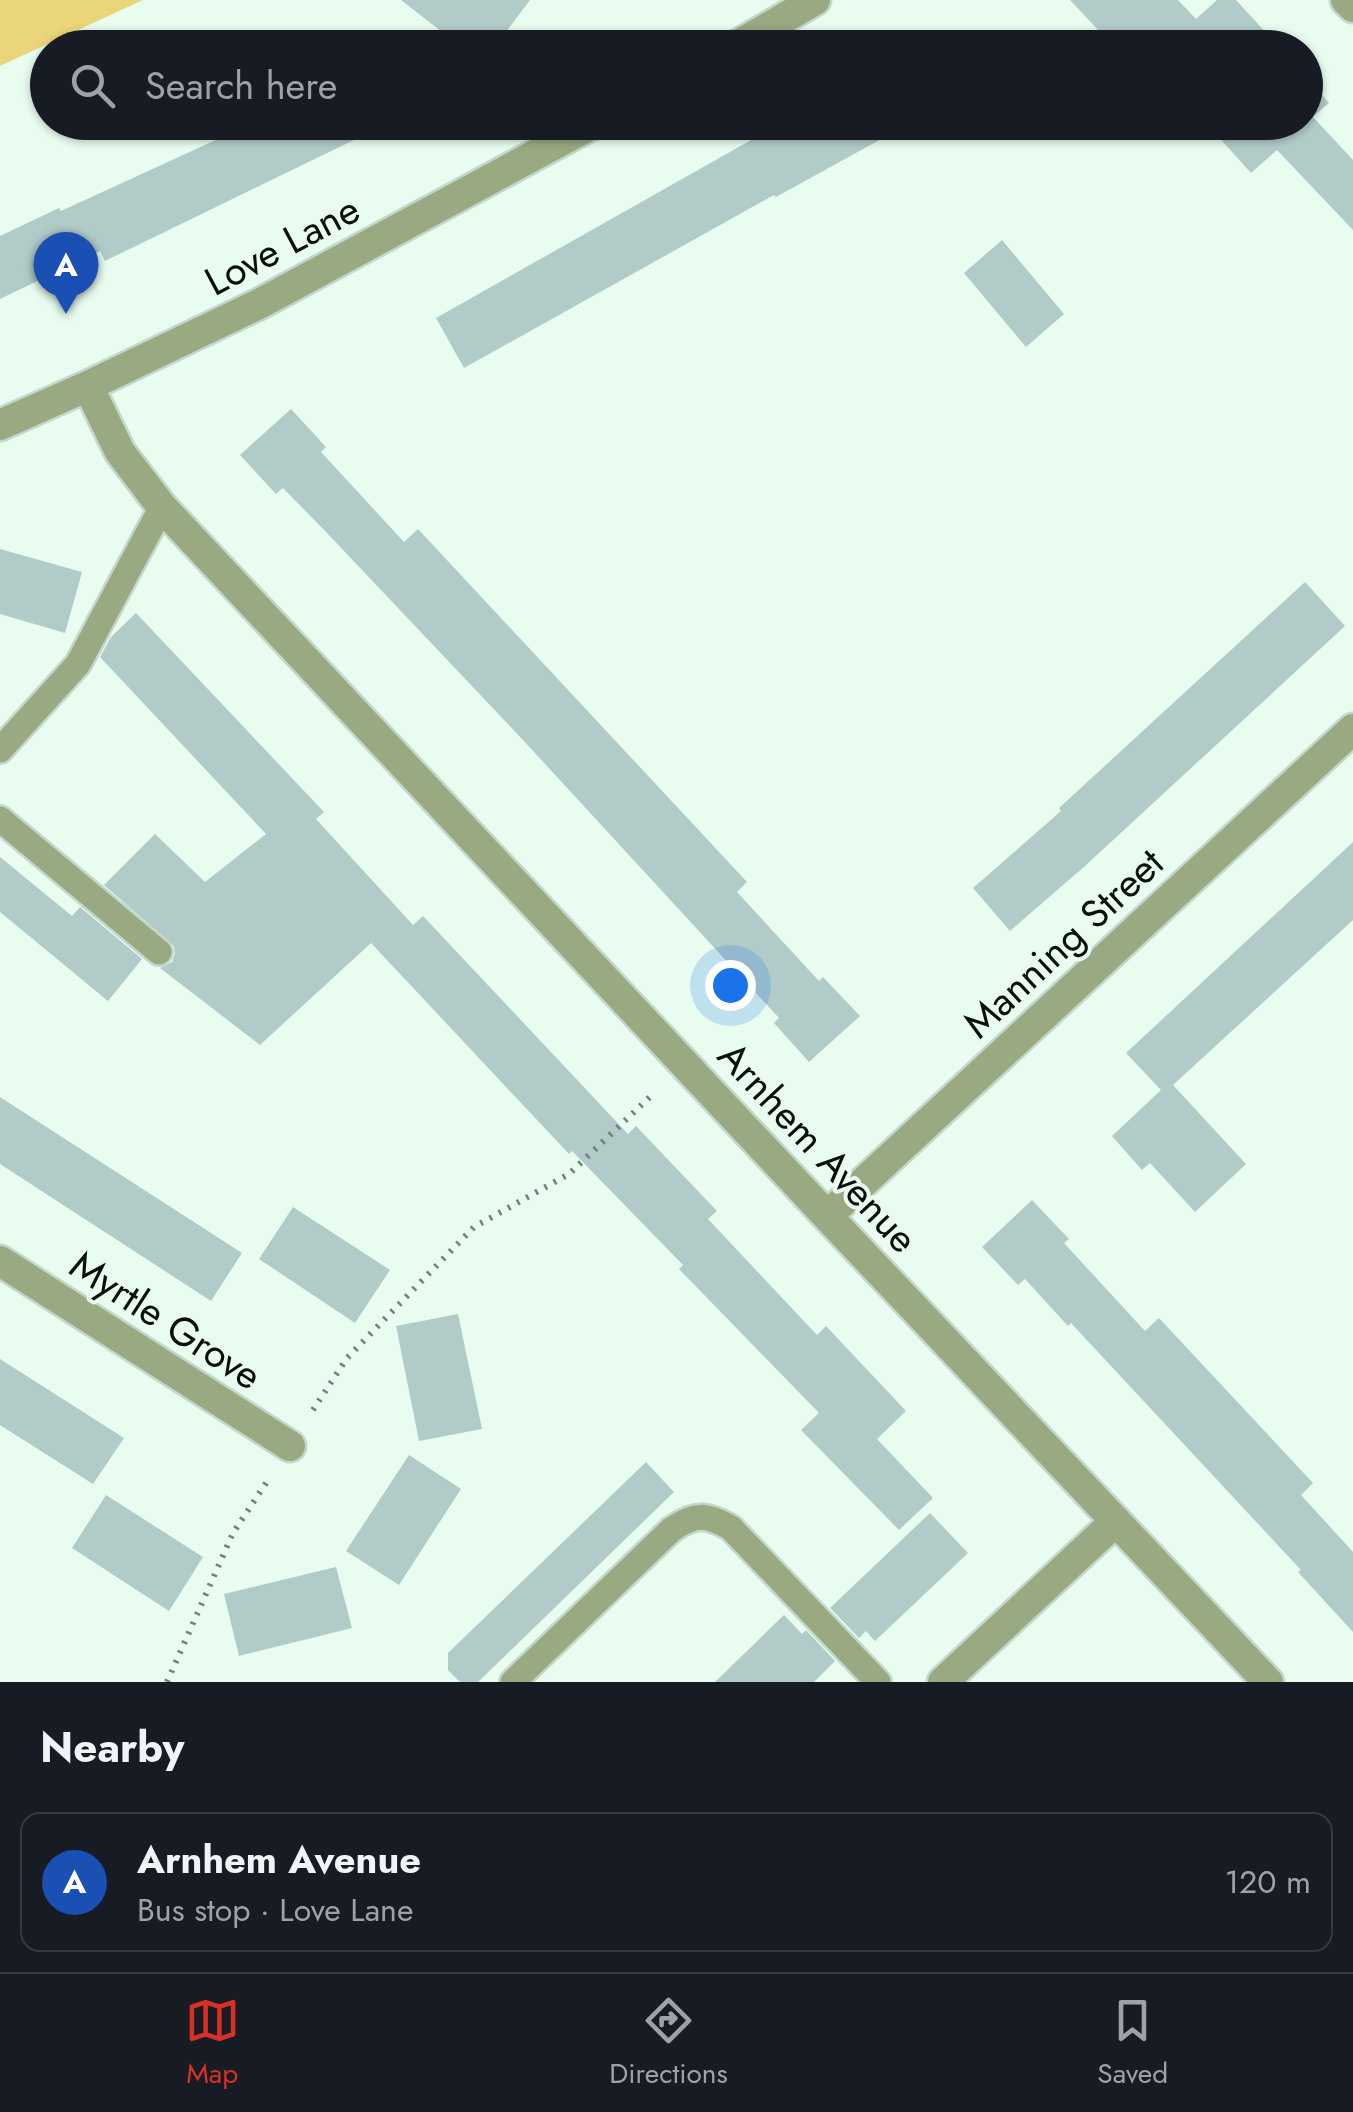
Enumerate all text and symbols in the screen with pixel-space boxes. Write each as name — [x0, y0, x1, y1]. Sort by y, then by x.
search box — [30, 30, 1323, 140]
icon: search — [65, 58, 120, 113]
text: Search here — [145, 58, 337, 113]
street label: Love Lane — [194, 180, 370, 310]
pin: A — [34, 232, 98, 314]
street label: Manning Street — [950, 834, 1176, 1051]
your location — [705, 960, 756, 1011]
street label: Arnhem Avenue — [705, 1028, 931, 1266]
street label: Myrtle Grove — [59, 1236, 273, 1404]
text: Nearby — [40, 1717, 184, 1778]
text: Arnhem Avenue — [137, 1832, 421, 1887]
text: A — [63, 1859, 86, 1905]
text: 120 m — [1225, 1859, 1311, 1905]
text: Bus stop · Love Lane — [137, 1887, 413, 1933]
tab: Map — [185, 1993, 240, 2094]
tab: Directions — [609, 1993, 728, 2094]
tab: Saved — [1097, 1993, 1168, 2094]

